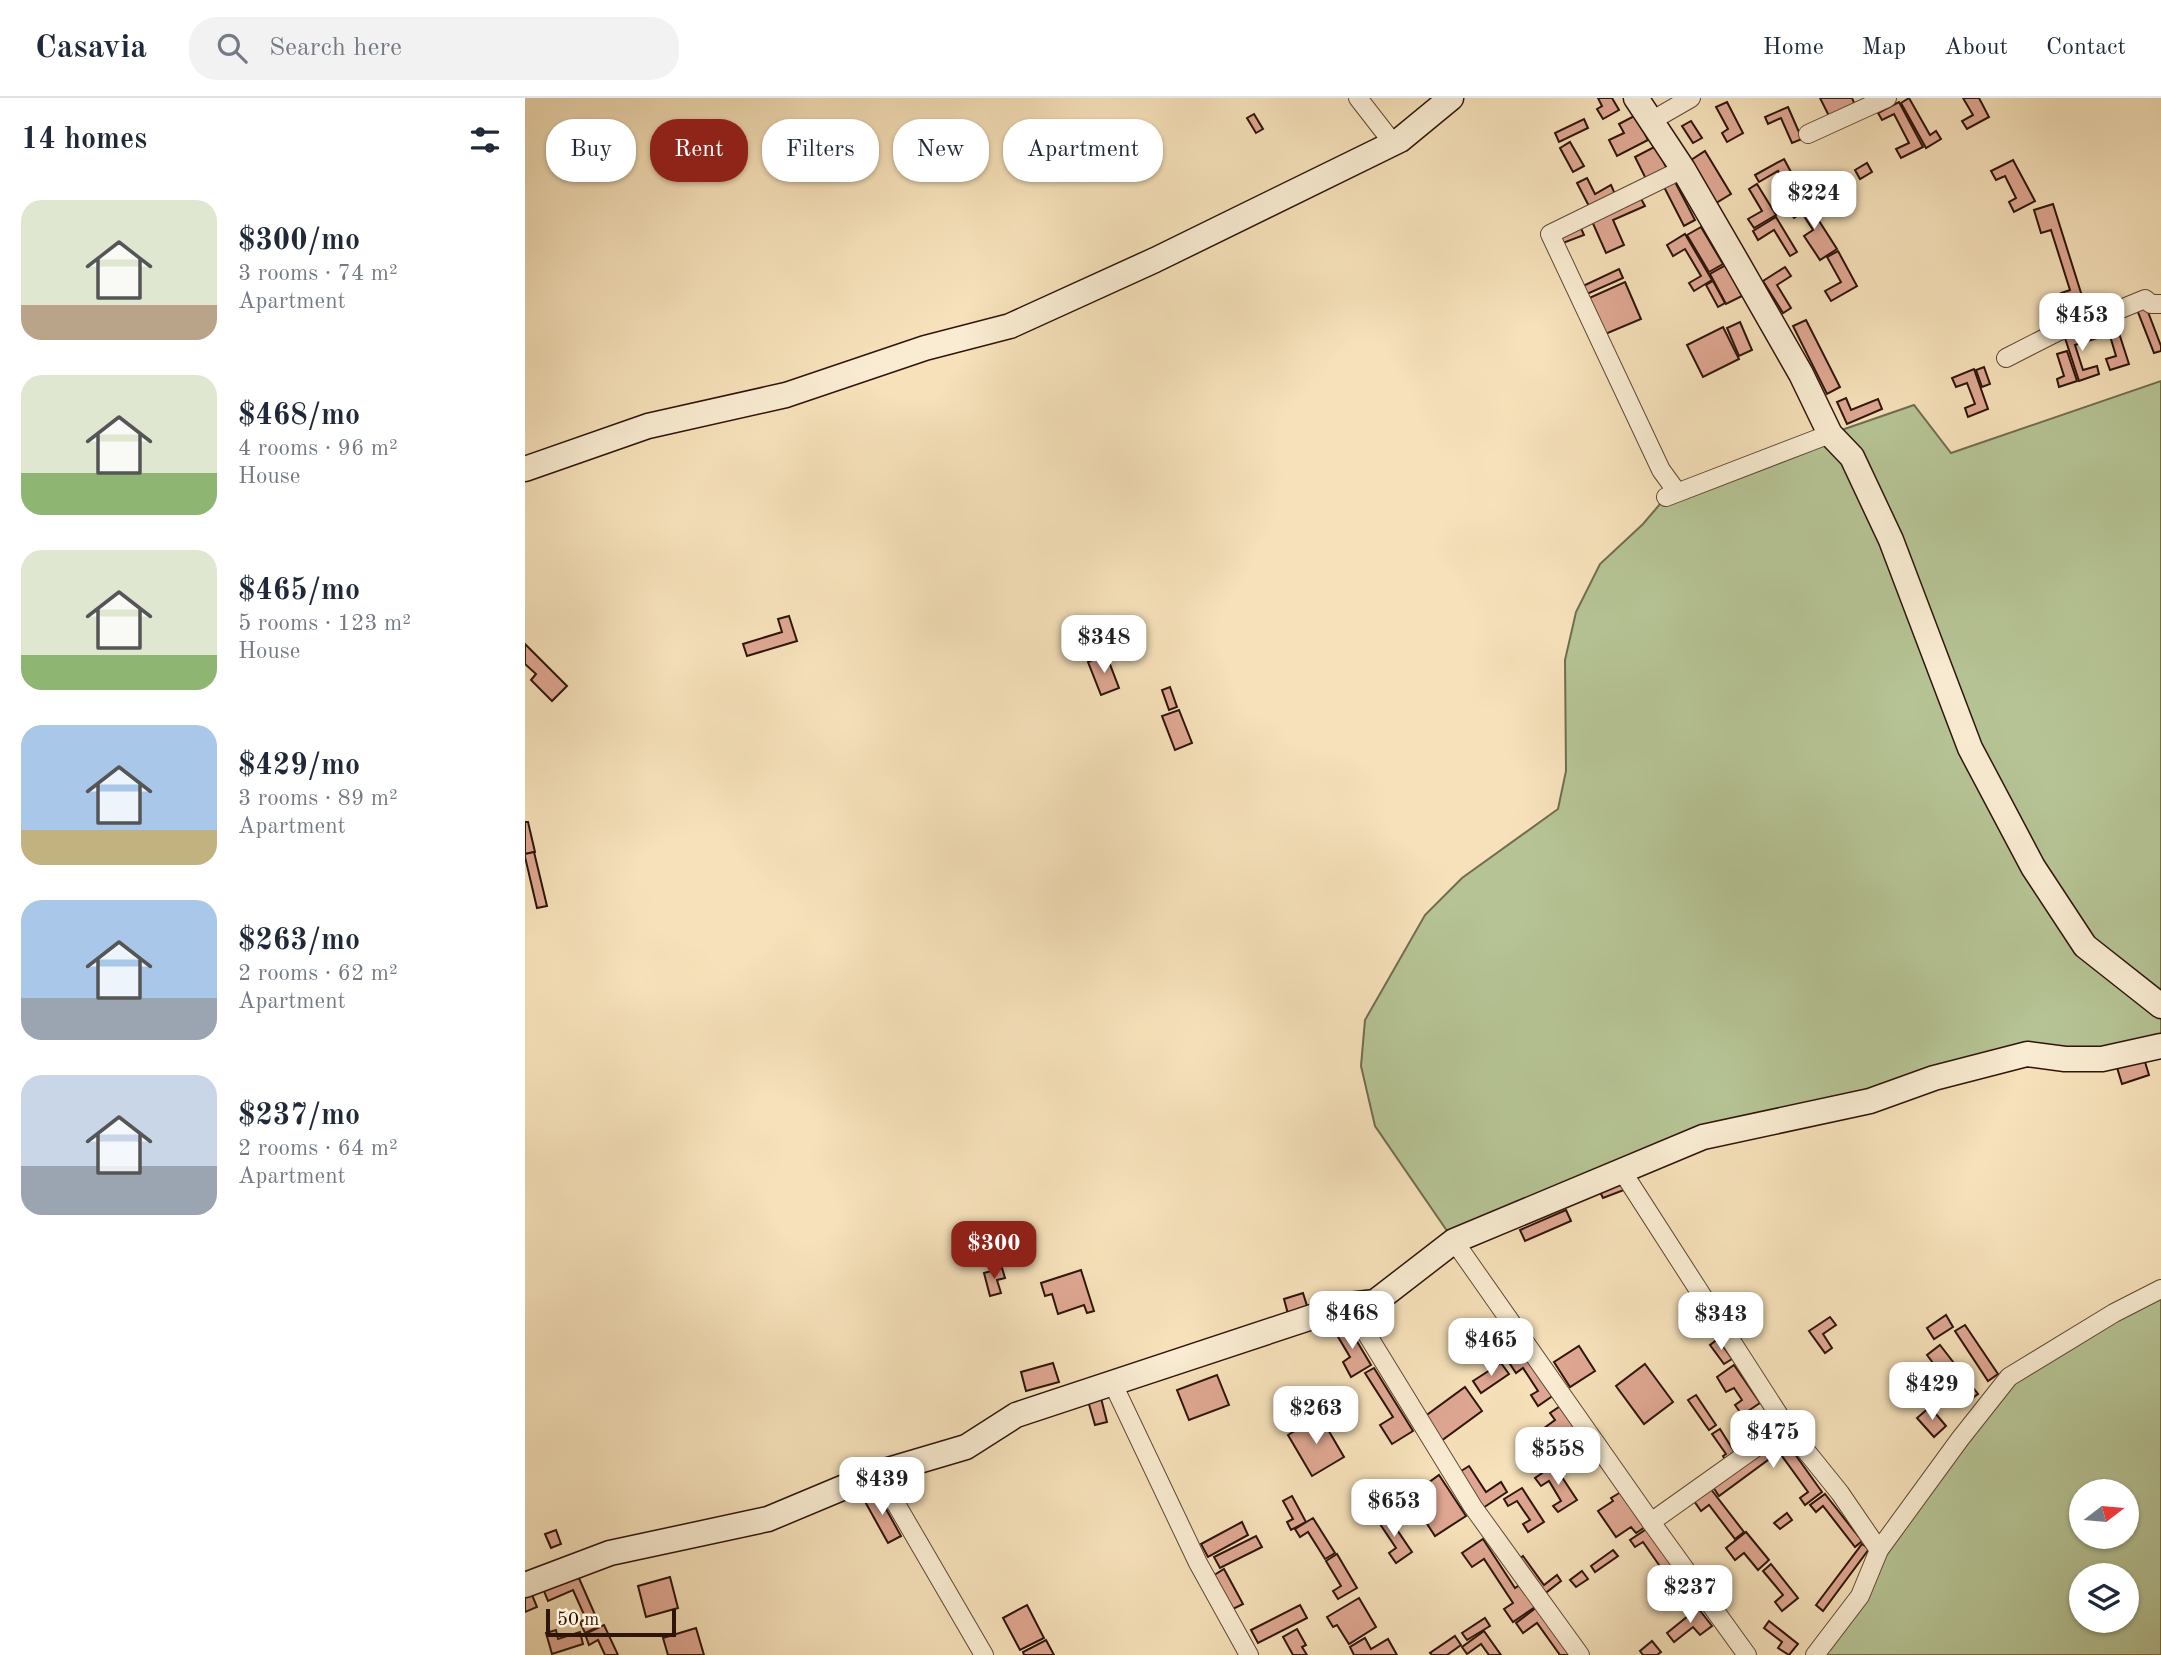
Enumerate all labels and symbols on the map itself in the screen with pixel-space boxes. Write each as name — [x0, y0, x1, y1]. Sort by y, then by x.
pin: $224 — [1773, 172, 1855, 231]
pin: $453 — [2041, 294, 2123, 353]
pin: $348 — [1063, 616, 1145, 675]
pin: $300 — [953, 1222, 1035, 1281]
pin: $468 — [1311, 1292, 1393, 1351]
pin: $343 — [1680, 1292, 1762, 1352]
pin: $465 — [1450, 1318, 1532, 1378]
pin: $429 — [1891, 1362, 1973, 1422]
pin: $263 — [1275, 1386, 1357, 1446]
pin: $475 — [1732, 1410, 1814, 1470]
pin: $558 — [1517, 1428, 1599, 1487]
pin: $439 — [841, 1458, 923, 1517]
north arrow — [2069, 1479, 2139, 1549]
pin: $653 — [1353, 1480, 1435, 1539]
pin: $237 — [1649, 1566, 1731, 1625]
scale bar — [546, 1606, 675, 1638]

